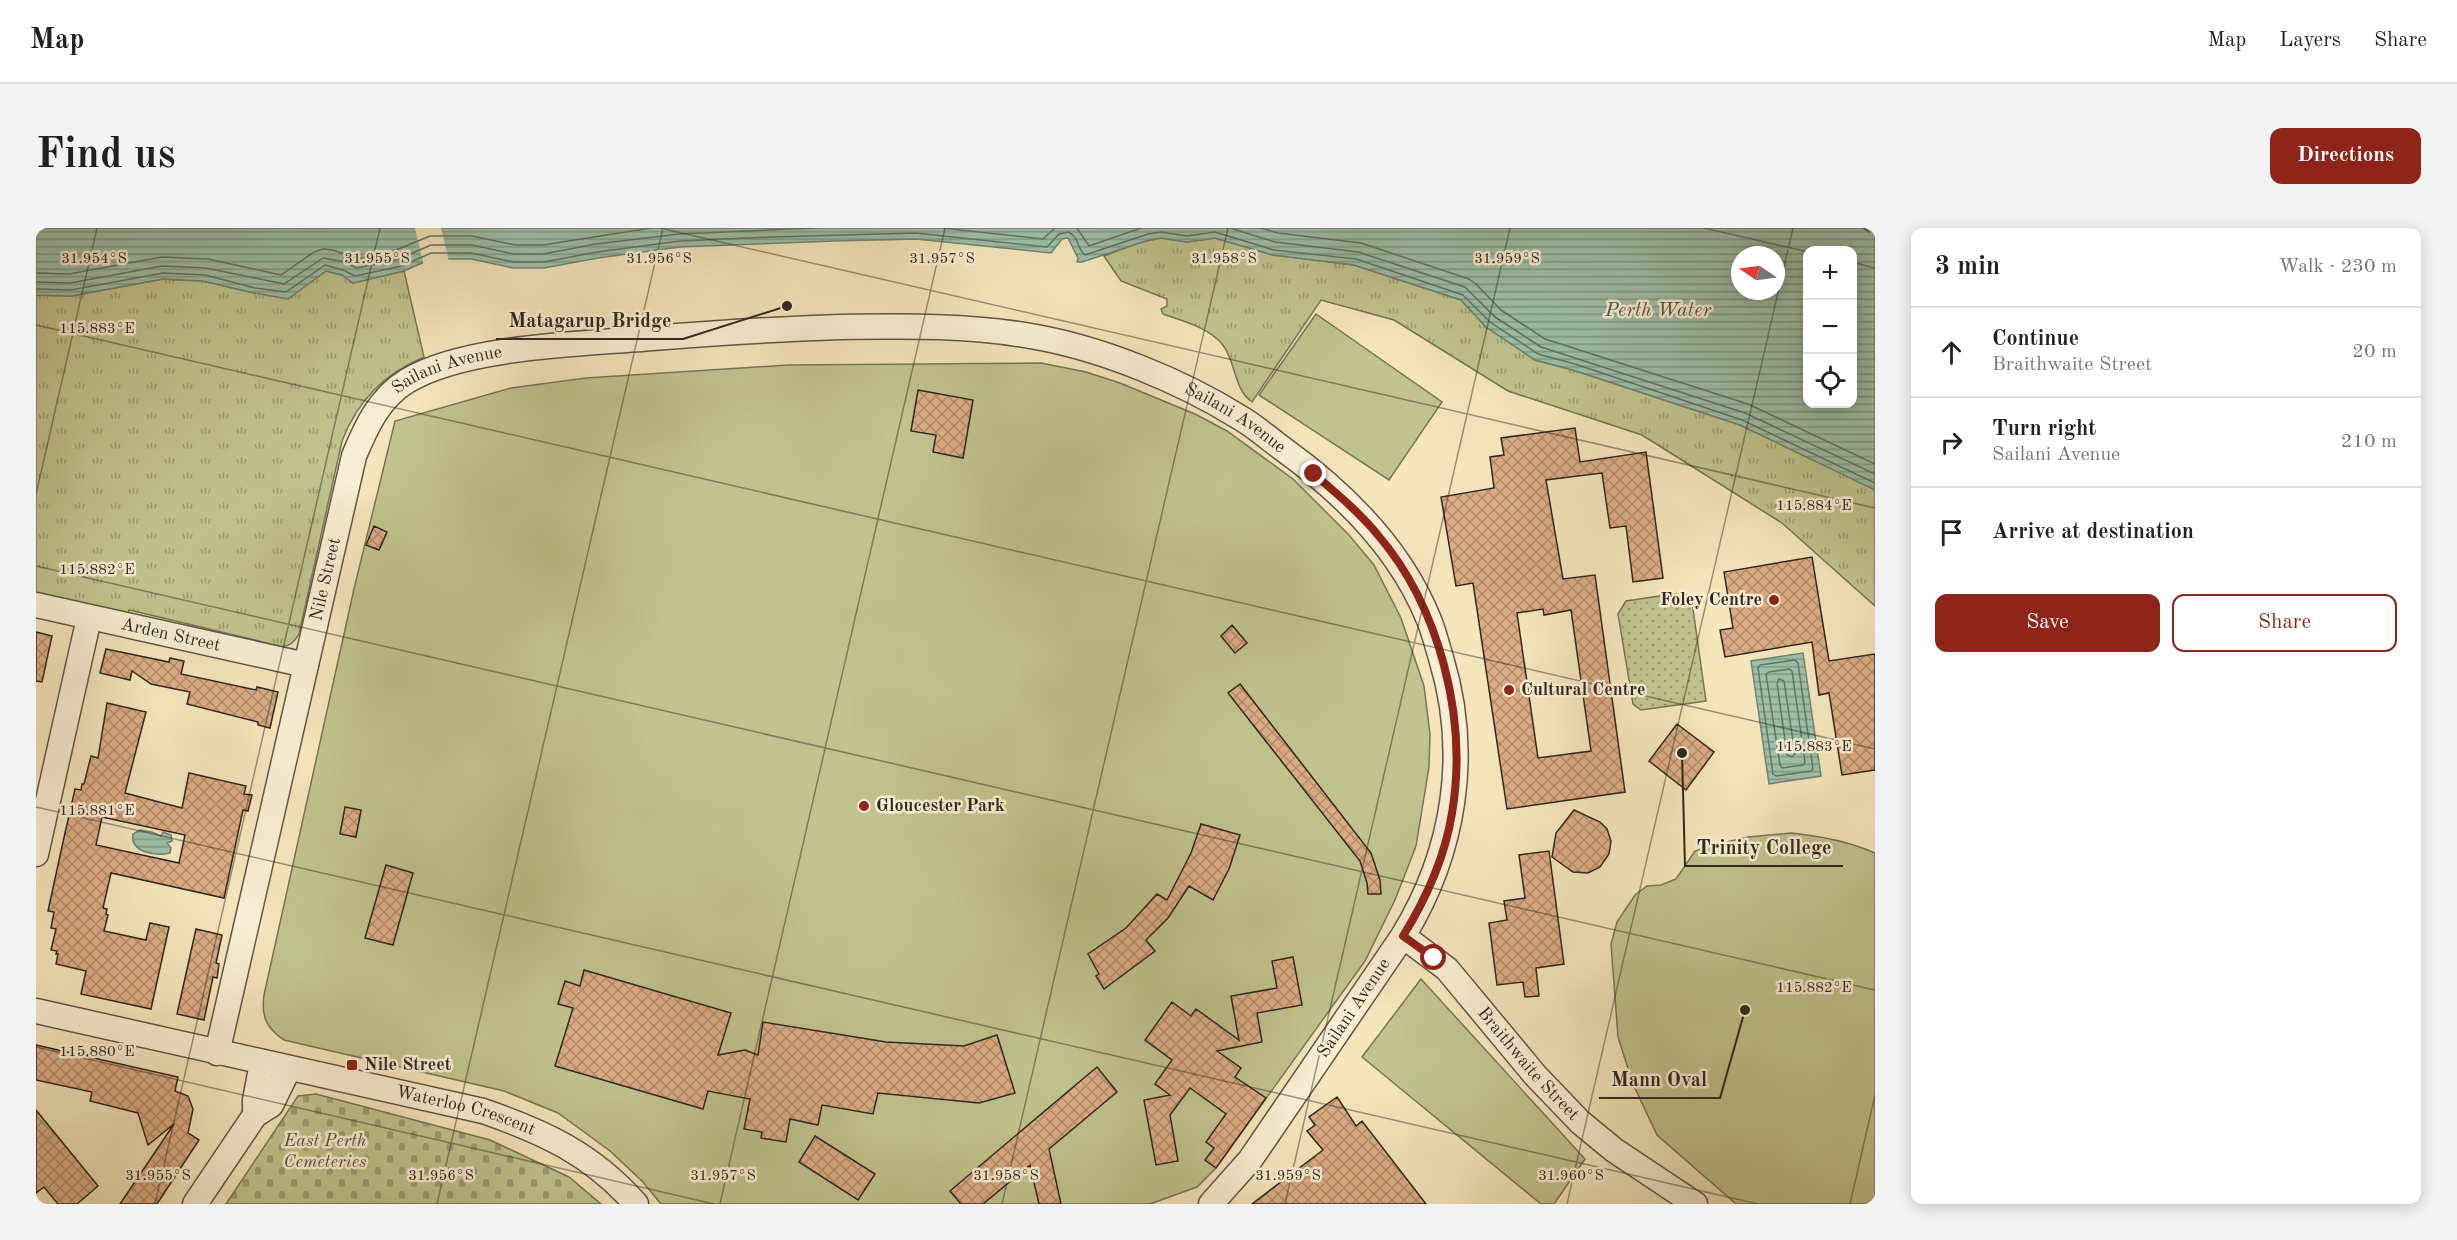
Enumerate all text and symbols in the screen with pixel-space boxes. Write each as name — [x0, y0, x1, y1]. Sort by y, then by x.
text: Map — [30, 27, 84, 55]
text: Map — [2207, 30, 2246, 51]
text: Layers — [2279, 30, 2341, 51]
text: Share — [2374, 30, 2427, 51]
button: Directions — [2270, 128, 2421, 184]
text: Find us — [36, 135, 175, 177]
north arrow — [1731, 246, 1785, 300]
map controls — [1803, 246, 1857, 408]
button: + — [1803, 246, 1857, 300]
text: 31.954°S — [61, 252, 127, 267]
text: 31.955°S — [344, 252, 410, 267]
text: 31.956°S — [626, 252, 692, 267]
text: 31.957°S — [909, 252, 975, 267]
text: 31.958°S — [1191, 252, 1257, 267]
text: 31.959°S — [1474, 252, 1540, 267]
text: 3 min — [1935, 254, 2000, 280]
text: Walk · 230 m — [2278, 257, 2397, 277]
button: − — [1803, 300, 1857, 354]
callout: Matagarup Bridge — [496, 301, 683, 339]
water label: Perth Water — [1604, 301, 1711, 321]
text: Matagarup Bridge — [509, 312, 671, 332]
text: 115.883°E — [59, 322, 135, 337]
text: Continue — [1992, 328, 2079, 350]
icon: ahead — [1935, 336, 1968, 369]
text: 20 m — [2352, 342, 2397, 362]
street label: Sailani Avenue — [389, 343, 503, 397]
button: locate — [1803, 354, 1857, 408]
text: Braithwaite Street — [1992, 355, 2152, 375]
street label: Sailani Avenue — [1182, 380, 1289, 457]
text: Turn right — [1992, 418, 2096, 440]
icon: right — [1935, 426, 1968, 459]
text: 210 m — [2341, 432, 2397, 452]
text: Sailani Avenue — [1992, 445, 2120, 465]
route end — [1300, 460, 1326, 486]
text: 115.884°E — [1776, 499, 1852, 514]
icon: arrive — [1935, 516, 1968, 549]
text: Arrive at destination — [1992, 521, 2194, 543]
street label: Nile Street — [307, 536, 344, 623]
text: 115.882°E — [59, 563, 135, 578]
place label: Foley Centre — [1660, 591, 1762, 609]
marker: Foley Centre — [1767, 593, 1781, 607]
button: Save — [1935, 594, 2160, 652]
button: Share — [2172, 594, 2397, 652]
street label: Arden Street — [119, 615, 222, 655]
place label: Cultural Centre — [1521, 681, 1646, 699]
marker: Cultural Centre — [1502, 683, 1516, 697]
text: 115.883°E — [1776, 740, 1852, 755]
place label: Gloucester Park — [876, 797, 1005, 815]
marker: Gloucester Park — [857, 799, 871, 813]
text: 115.881°E — [59, 804, 135, 819]
callout: Trinity College — [1685, 828, 1843, 866]
text: Trinity College — [1697, 839, 1831, 859]
route start — [1420, 944, 1446, 970]
street label: Sailani Avenue — [1314, 955, 1394, 1061]
text: 115.882°E — [1776, 981, 1852, 996]
street label: Braithwaite Street — [1474, 1004, 1583, 1124]
text: 115.880°E — [59, 1045, 135, 1060]
place label: Nile Street — [364, 1056, 452, 1074]
marker: Nile Street — [345, 1058, 359, 1072]
callout: Mann Oval — [1599, 1060, 1720, 1098]
text: Mann Oval — [1611, 1071, 1707, 1091]
street label: Waterloo Crescent — [394, 1083, 538, 1139]
park label: East Perth Cemeteries — [283, 1132, 367, 1171]
text: 31.955°S — [125, 1169, 191, 1184]
text: 31.956°S — [408, 1169, 474, 1184]
text: 31.957°S — [690, 1169, 756, 1184]
text: 31.958°S — [973, 1169, 1039, 1184]
text: 31.959°S — [1255, 1169, 1321, 1184]
text: 31.960°S — [1538, 1169, 1604, 1184]

